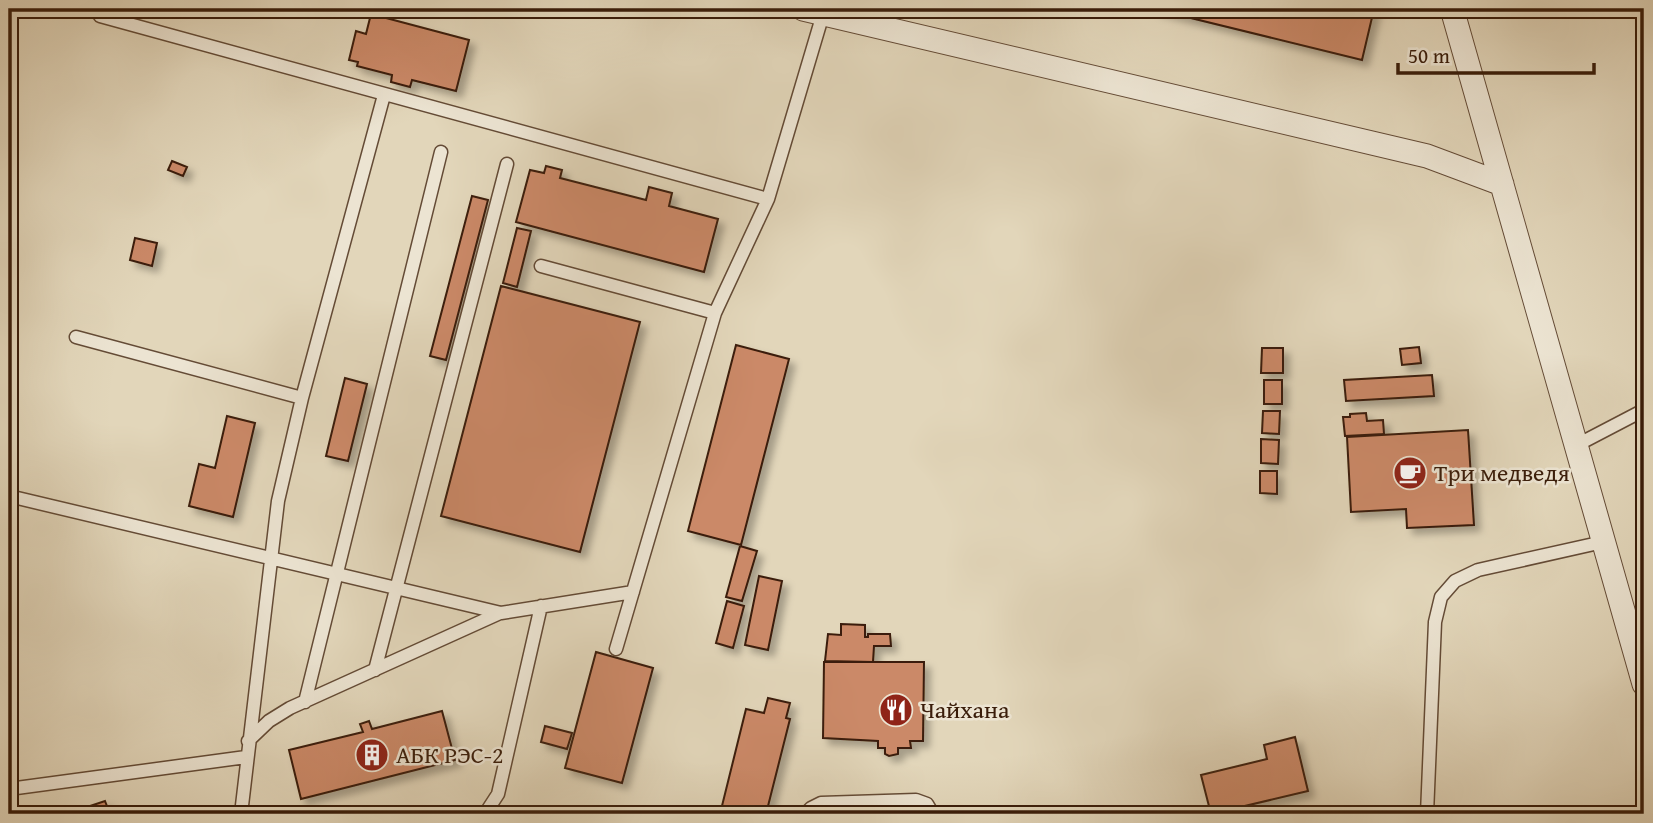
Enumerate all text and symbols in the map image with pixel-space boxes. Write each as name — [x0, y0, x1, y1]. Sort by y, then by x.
scale bar — [1398, 32, 1594, 76]
text: 50 m — [1408, 40, 1450, 71]
cafe icon: Три медведя — [1391, 454, 1429, 492]
place label: Три медведя — [1434, 455, 1570, 490]
restaurant icon: Чайхана — [877, 691, 915, 729]
place label: Чайхана — [920, 692, 1010, 727]
building icon: АБК РЭС-2 — [353, 736, 391, 774]
place label: АБК РЭС-2 — [396, 737, 504, 772]

